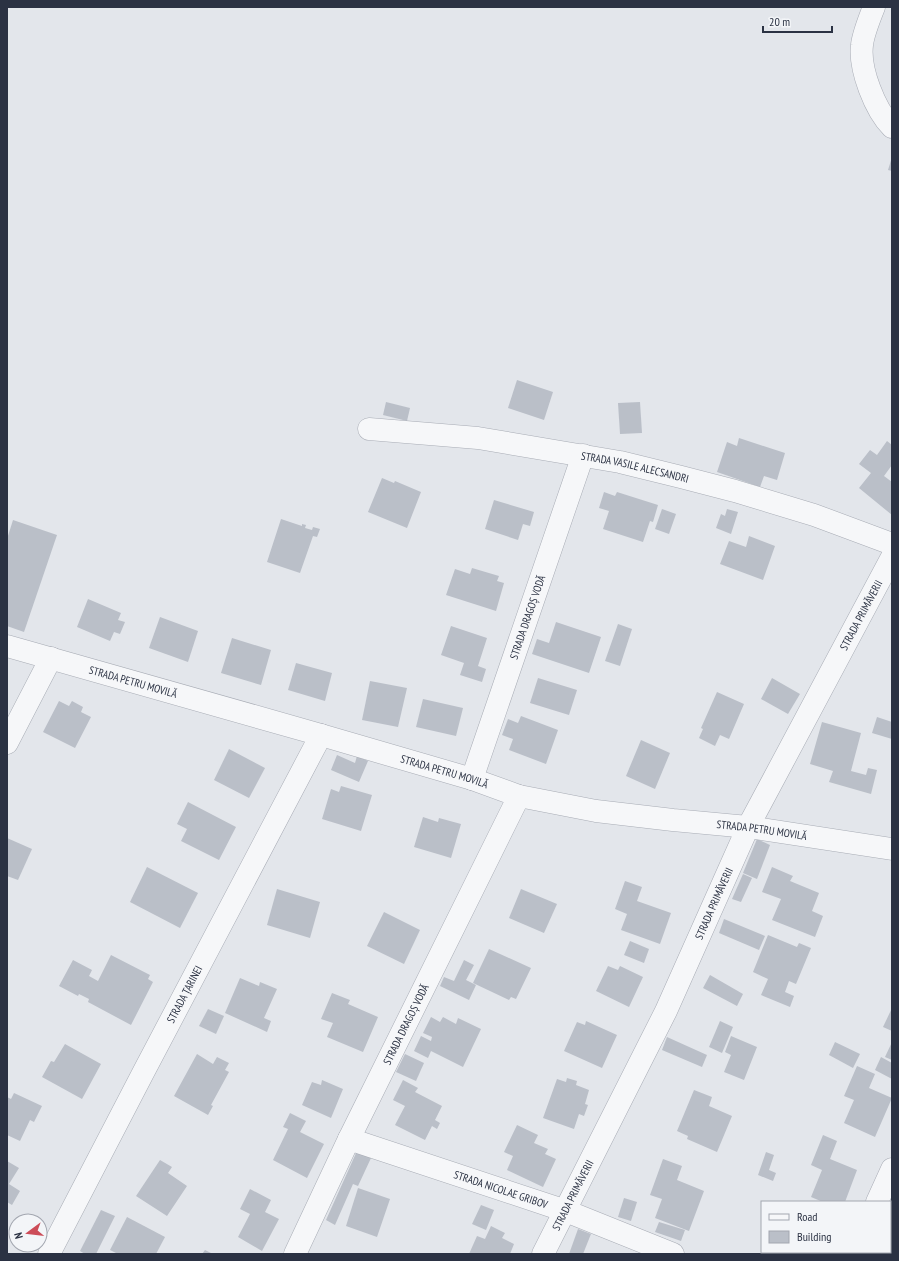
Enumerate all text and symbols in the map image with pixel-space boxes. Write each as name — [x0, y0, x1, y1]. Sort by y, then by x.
scale bar — [763, 8, 832, 34]
text: 20 m — [769, 14, 790, 29]
street label: STRADA VASILE ALECSANDRI — [580, 449, 690, 486]
street label: STRADA DRAGOȘ VODĂ — [506, 572, 549, 661]
street label: STRADA PRIMĂVERII — [837, 578, 885, 653]
street label: STRADA PETRU MOVILĂ — [87, 663, 179, 701]
street label: STRADA PETRU MOVILĂ — [399, 752, 491, 792]
street label: STRADA PETRU MOVILĂ — [716, 817, 809, 843]
street label: STRADA PRIMĂVERII — [692, 865, 736, 942]
street label: STRADA ȚARINEI — [164, 963, 205, 1025]
street label: STRADA DRAGOȘ VODĂ — [380, 981, 432, 1067]
street label: STRADA PRIMĂVERII — [549, 1157, 597, 1233]
street label: STRADA NICOLAE GRIBOV — [452, 1167, 551, 1212]
legend — [761, 1201, 891, 1253]
text: Road — [797, 1209, 817, 1224]
north arrow — [8, 1213, 48, 1253]
text: Building — [797, 1229, 832, 1244]
text: N — [11, 1231, 26, 1240]

